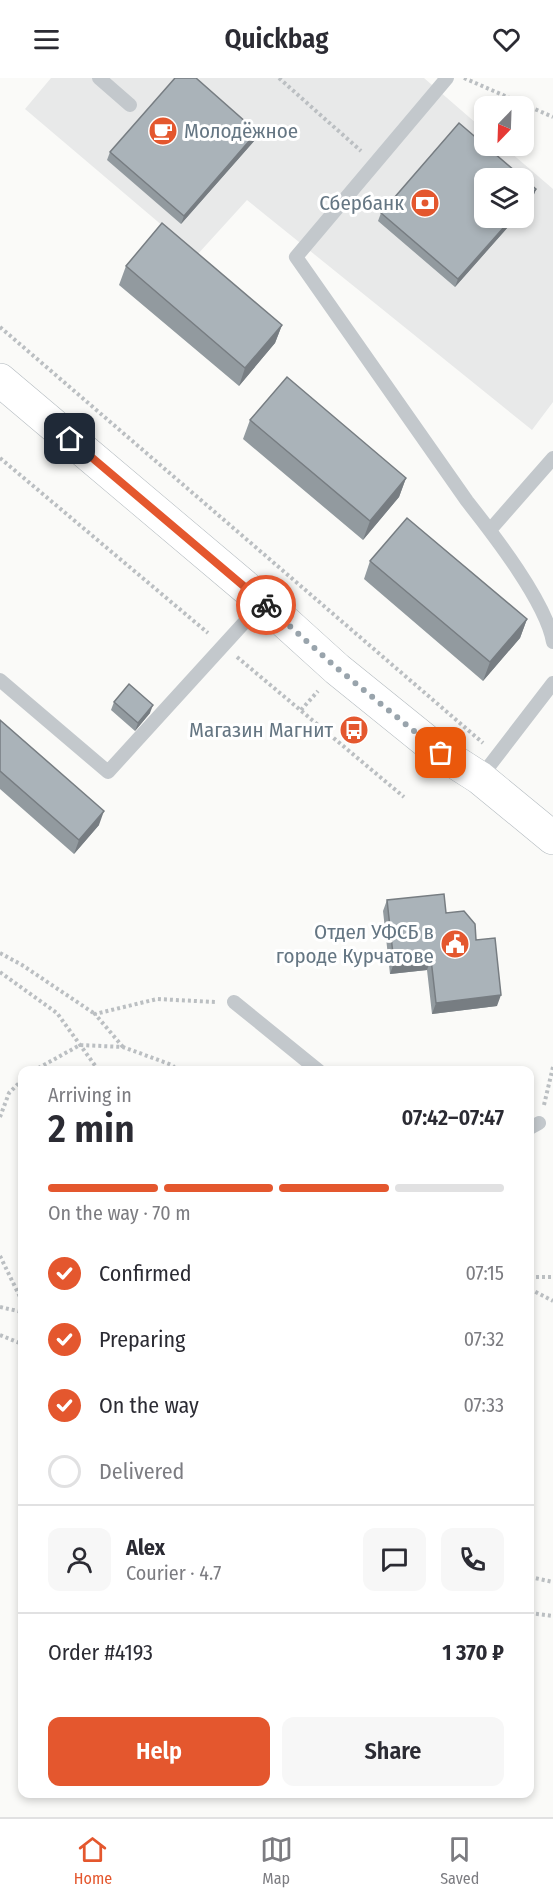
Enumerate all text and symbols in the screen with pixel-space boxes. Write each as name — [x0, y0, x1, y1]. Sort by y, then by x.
icon: menu — [30, 23, 63, 56]
text: Quickbag — [225, 23, 328, 55]
icon: heart — [490, 23, 523, 56]
north arrow — [474, 96, 534, 156]
map controls — [474, 96, 534, 228]
cafe icon: Молодёжное — [147, 115, 179, 147]
place label: Молодёжное — [184, 118, 298, 144]
button: layers — [474, 168, 534, 228]
bank icon: Сбербанк — [409, 187, 441, 219]
place label: Сбербанк — [319, 190, 404, 216]
pin — [44, 413, 95, 464]
icon: home — [53, 422, 86, 455]
courier — [236, 575, 296, 635]
icon: bike — [250, 589, 283, 622]
bus stop icon: Магазин Магнит — [338, 714, 370, 746]
place label: Магазин Магнит — [189, 717, 333, 743]
pin — [415, 727, 466, 778]
icon: bag — [424, 736, 457, 769]
place label: Отдел УФСБ в городе Курчатове — [276, 919, 434, 969]
public building icon: Отдел УФСБ в городе Курчатове — [439, 928, 471, 960]
text: Arriving in — [48, 1083, 132, 1107]
text: 07:42–07:47 — [401, 1104, 504, 1131]
text: 2 min — [48, 1106, 135, 1152]
text: On the way · 70 m — [48, 1201, 191, 1225]
icon: check — [48, 1257, 81, 1290]
text: Confirmed — [99, 1260, 192, 1287]
text: 07:15 — [465, 1261, 504, 1285]
icon: check — [48, 1323, 81, 1356]
text: Preparing — [99, 1326, 185, 1353]
text: 07:32 — [464, 1327, 504, 1351]
icon: check — [48, 1389, 81, 1422]
text: On the way — [99, 1392, 199, 1419]
text: 07:33 — [463, 1393, 504, 1417]
text: Delivered — [99, 1458, 184, 1485]
button: person — [48, 1528, 111, 1591]
button: chat — [363, 1528, 426, 1591]
button: phone — [441, 1528, 504, 1591]
text: Alex — [126, 1534, 165, 1561]
text: Courier · 4.7 — [126, 1561, 221, 1585]
text: Order #4193 — [48, 1639, 153, 1666]
text: 1 370 ₽ — [442, 1639, 504, 1666]
button: Help — [48, 1717, 270, 1786]
button: Share — [282, 1717, 504, 1786]
tab: Home — [74, 1833, 112, 1888]
tab: Map — [260, 1833, 293, 1888]
tab: Saved — [440, 1833, 479, 1888]

